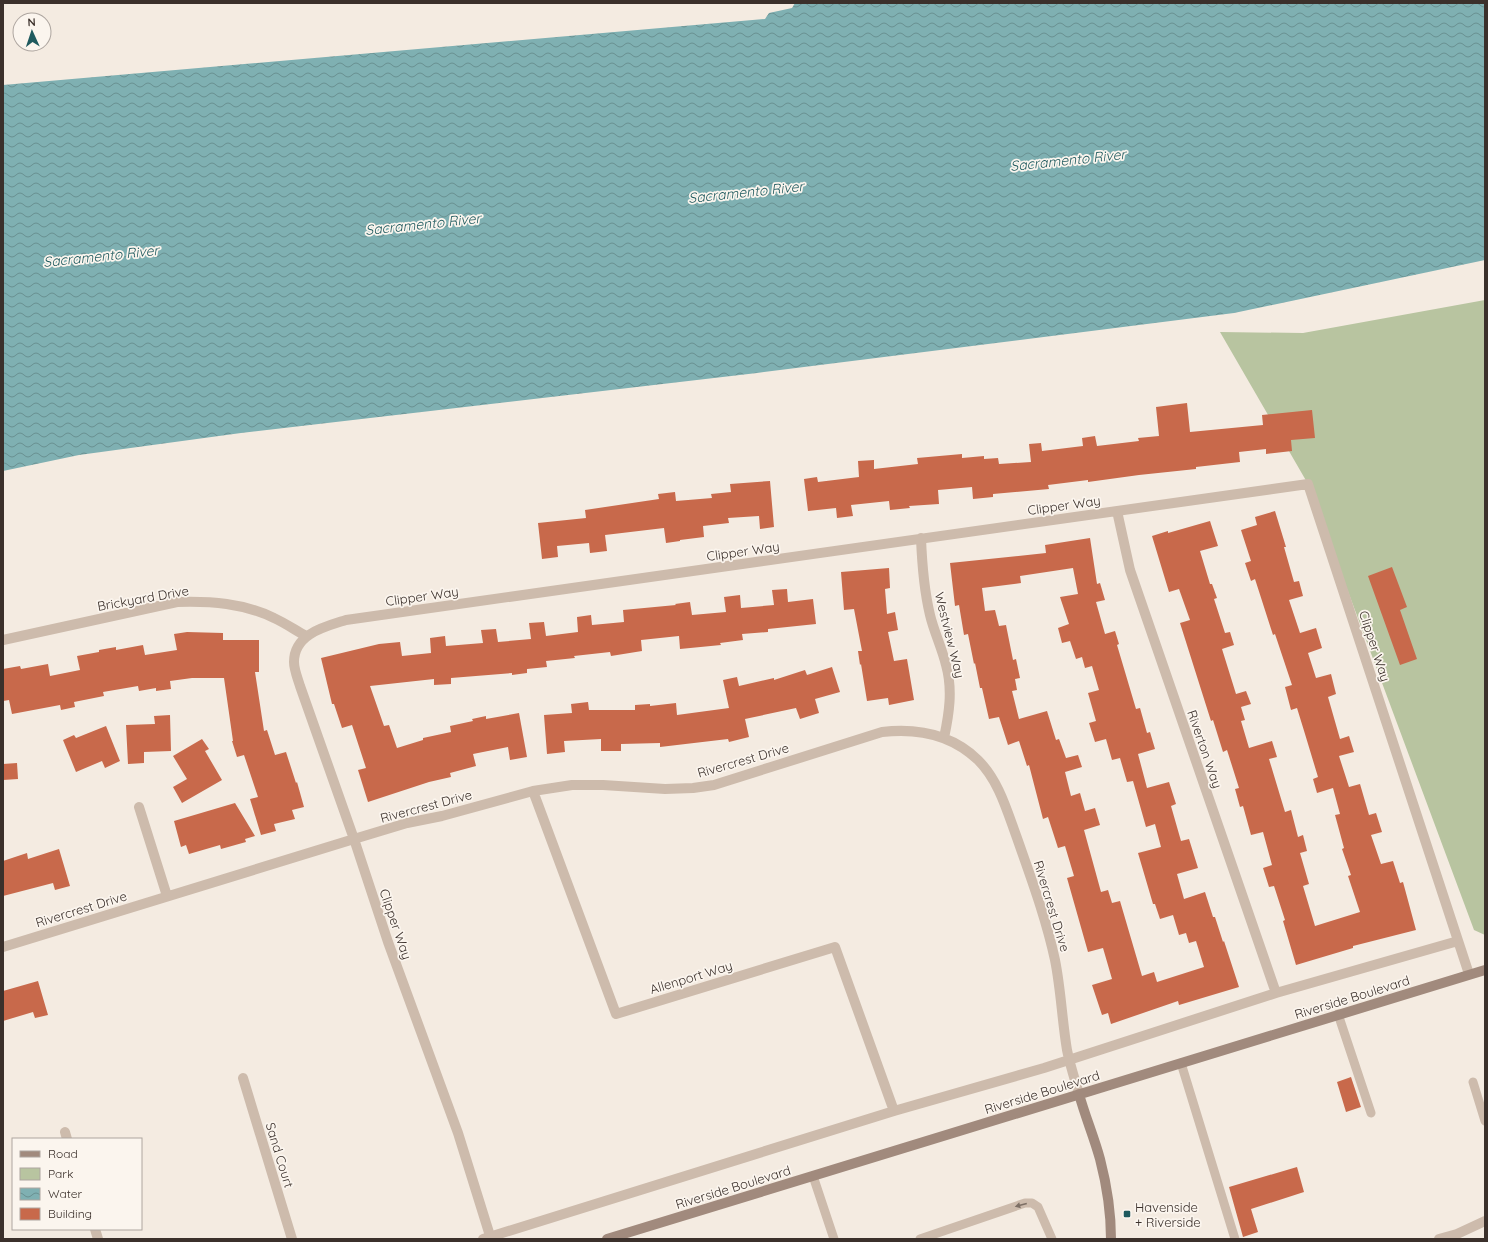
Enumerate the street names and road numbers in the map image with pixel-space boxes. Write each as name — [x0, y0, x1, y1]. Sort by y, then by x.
street label: Clipper Way — [1026, 492, 1102, 518]
street label: Clipper Way — [705, 538, 781, 564]
street label: Brickyard Drive — [96, 582, 190, 614]
street label: Clipper Way — [384, 583, 460, 609]
street label: Westview Way — [932, 590, 968, 680]
street label: Clipper Way — [1356, 609, 1394, 683]
street label: Riverton Way — [1184, 708, 1226, 790]
street label: Rivercrest Drive — [695, 739, 791, 781]
street label: Rivercrest Drive — [378, 786, 474, 826]
street label: Rivercrest Drive — [1031, 858, 1073, 954]
street label: Clipper Way — [376, 887, 416, 961]
street label: Rivercrest Drive — [33, 888, 129, 930]
street label: Allenport Way — [648, 957, 734, 997]
street label: Riverside Boulevard — [1293, 972, 1411, 1022]
street label: Riverside Boulevard — [983, 1067, 1101, 1117]
street label: Sand Court — [263, 1120, 297, 1190]
street label: Riverside Boulevard — [674, 1162, 792, 1212]

